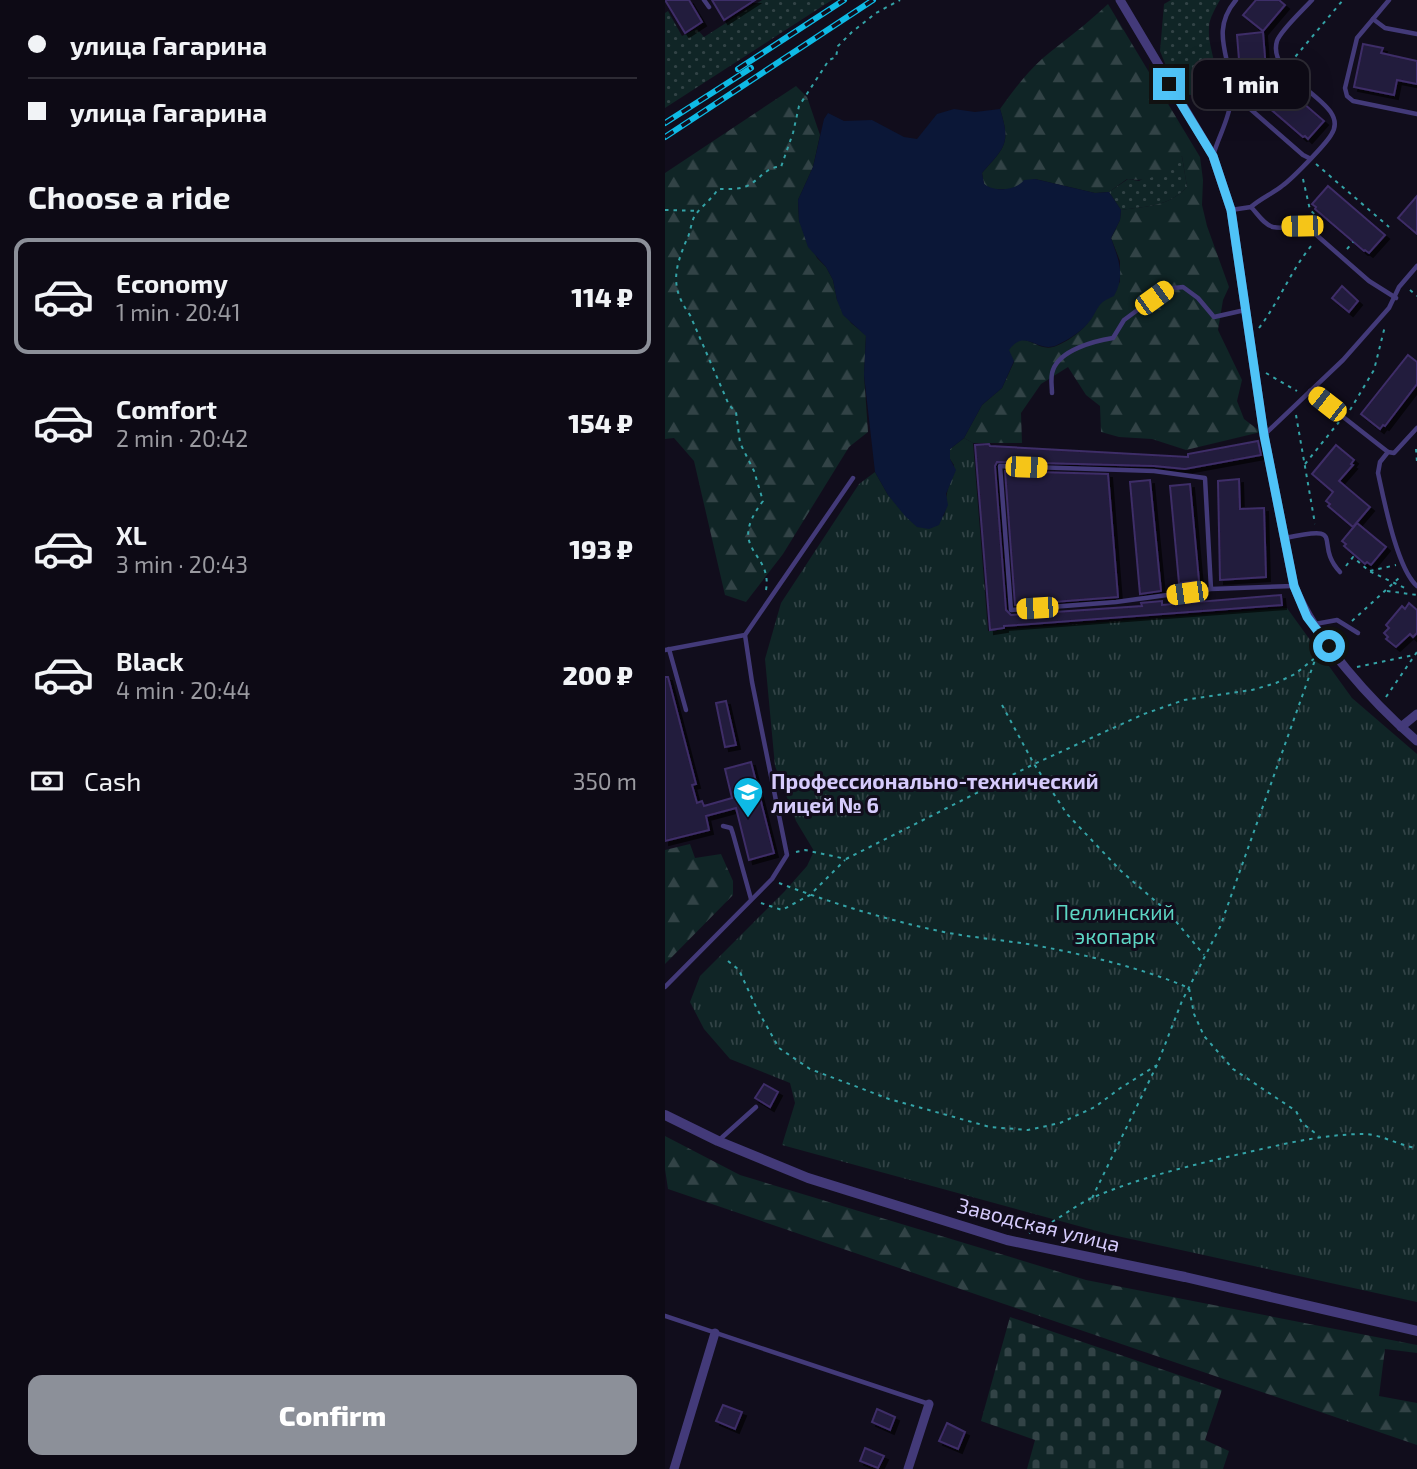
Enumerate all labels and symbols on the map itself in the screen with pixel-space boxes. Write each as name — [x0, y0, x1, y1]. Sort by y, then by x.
callout: 1 min — [1193, 60, 1309, 108]
route end — [1153, 68, 1185, 100]
car — [1281, 215, 1324, 237]
car — [1131, 277, 1178, 319]
car — [1304, 383, 1351, 425]
car — [1005, 456, 1048, 478]
car — [1165, 580, 1210, 606]
car — [1016, 596, 1059, 620]
route start — [1313, 630, 1345, 662]
place label: Профессионально-технический лицей № 6 — [771, 768, 1099, 817]
school or university icon: Профессионально-технический лицей № 6 — [731, 775, 765, 819]
park label: Пеллинский экопарк — [1055, 899, 1175, 948]
street label: Заводская улица — [955, 1192, 1123, 1257]

